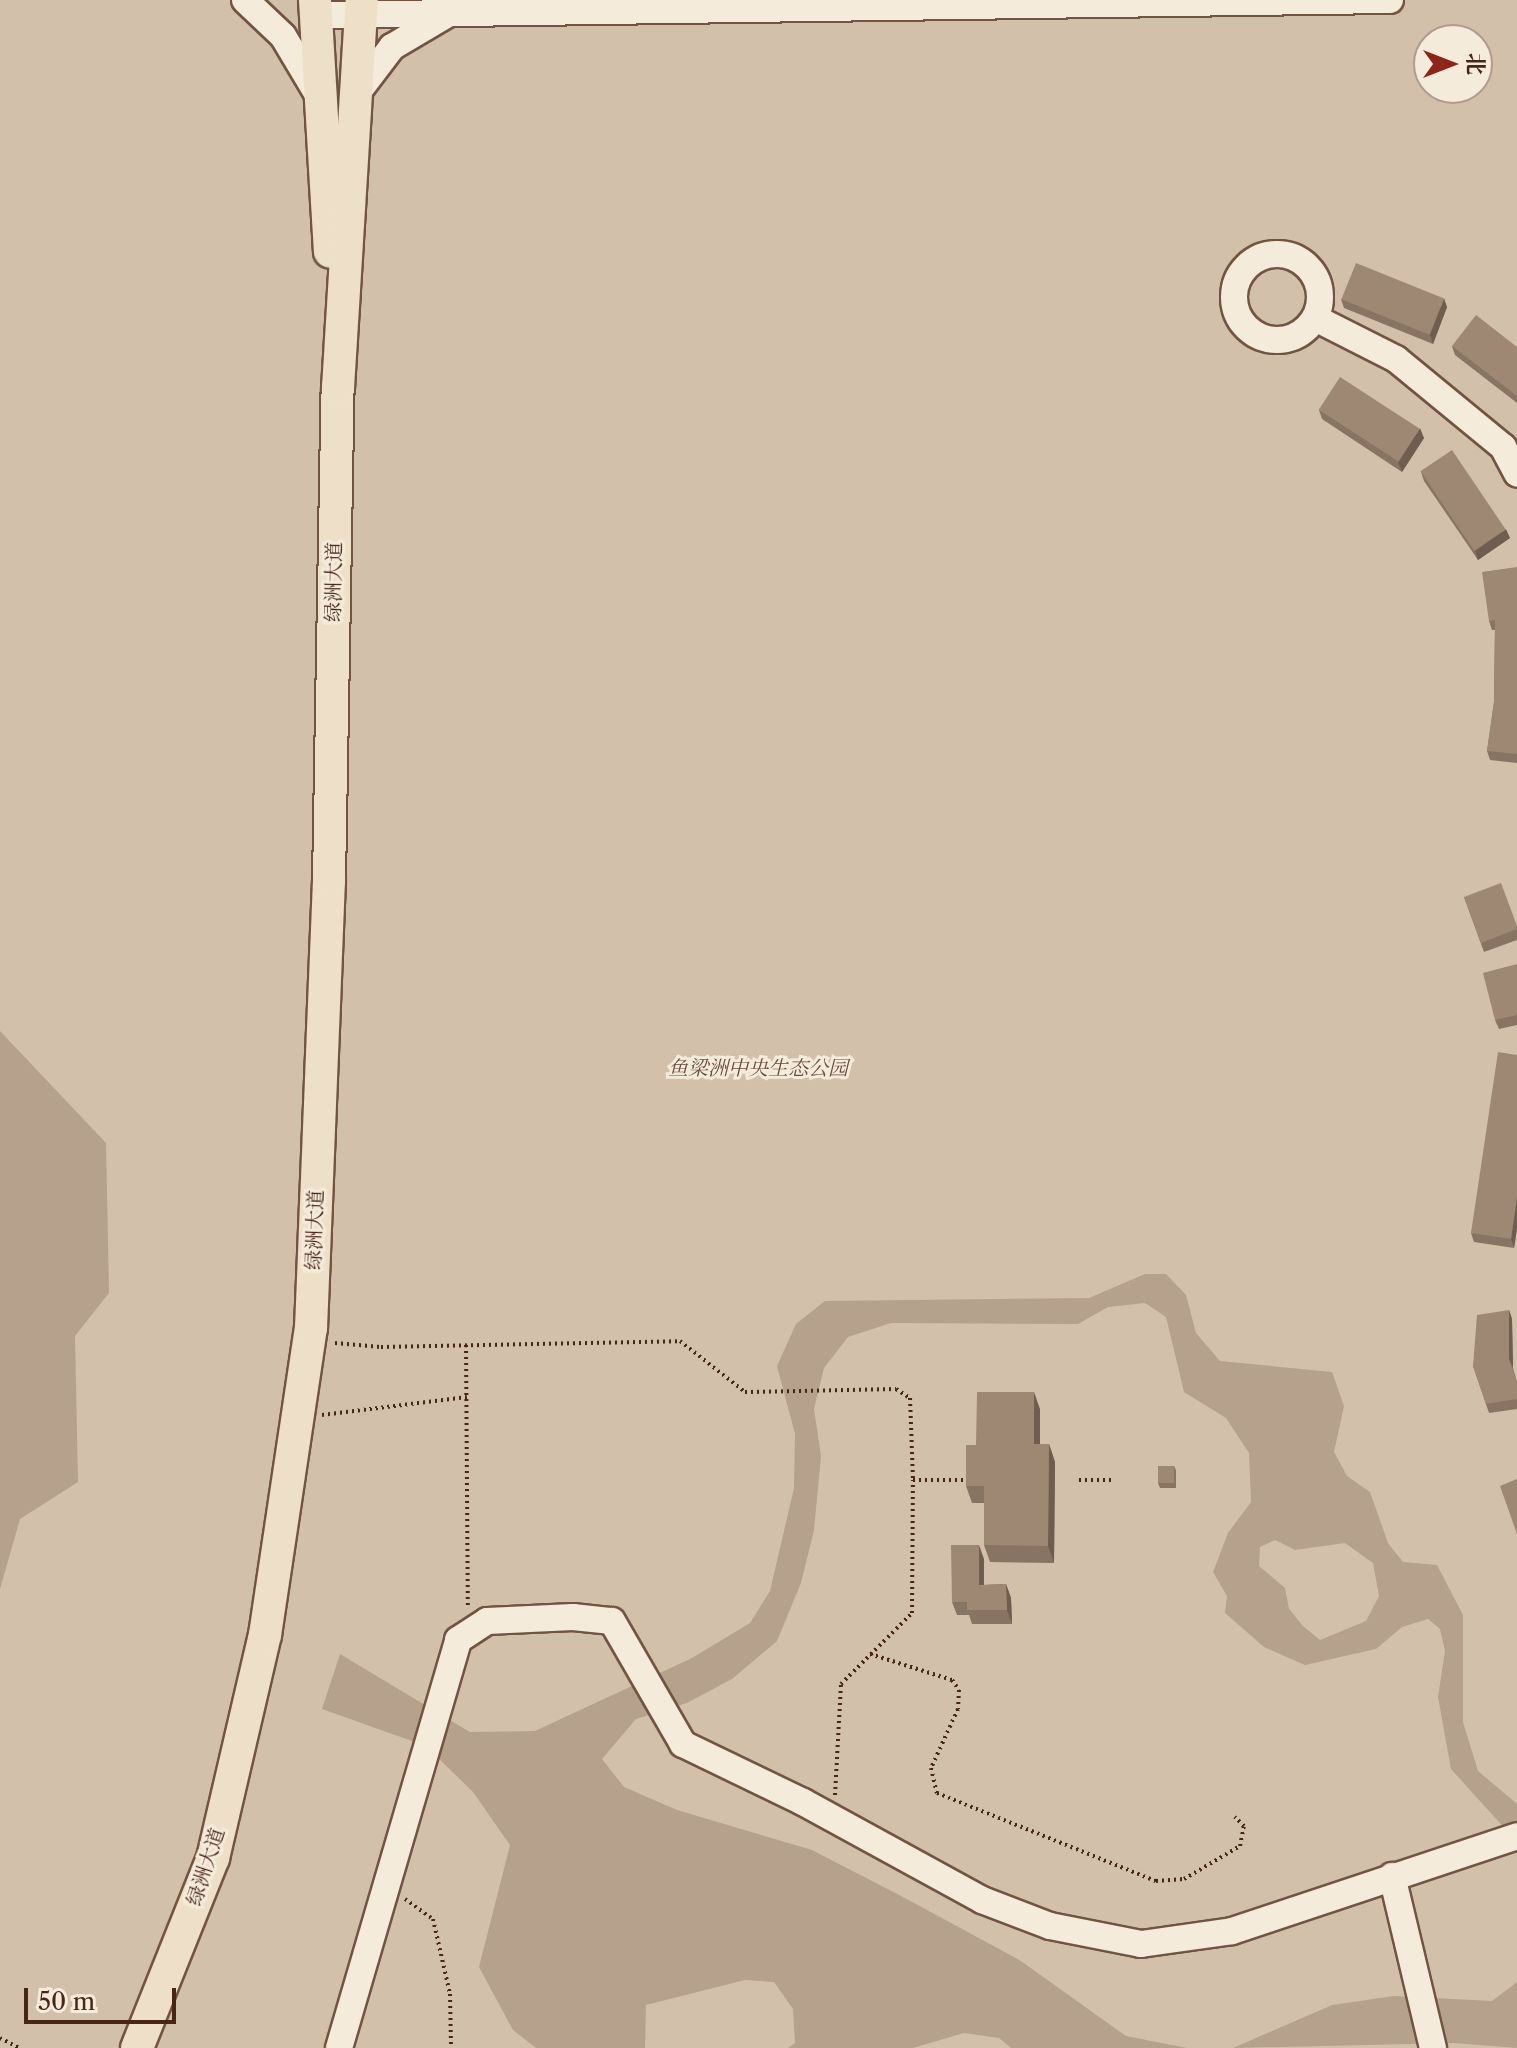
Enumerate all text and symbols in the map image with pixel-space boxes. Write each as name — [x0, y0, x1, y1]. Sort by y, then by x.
north arrow — [1413, 24, 1493, 104]
text: 北 — [1462, 53, 1489, 75]
street label: 绿洲大道 — [321, 542, 347, 622]
park label: 鱼梁洲中央生态公园 — [668, 1056, 848, 1080]
street label: 绿洲大道 — [302, 1190, 328, 1270]
street label: 绿洲大道 — [182, 1825, 230, 1909]
scale bar — [28, 1972, 180, 2022]
text: 50 m — [38, 1987, 95, 2016]

